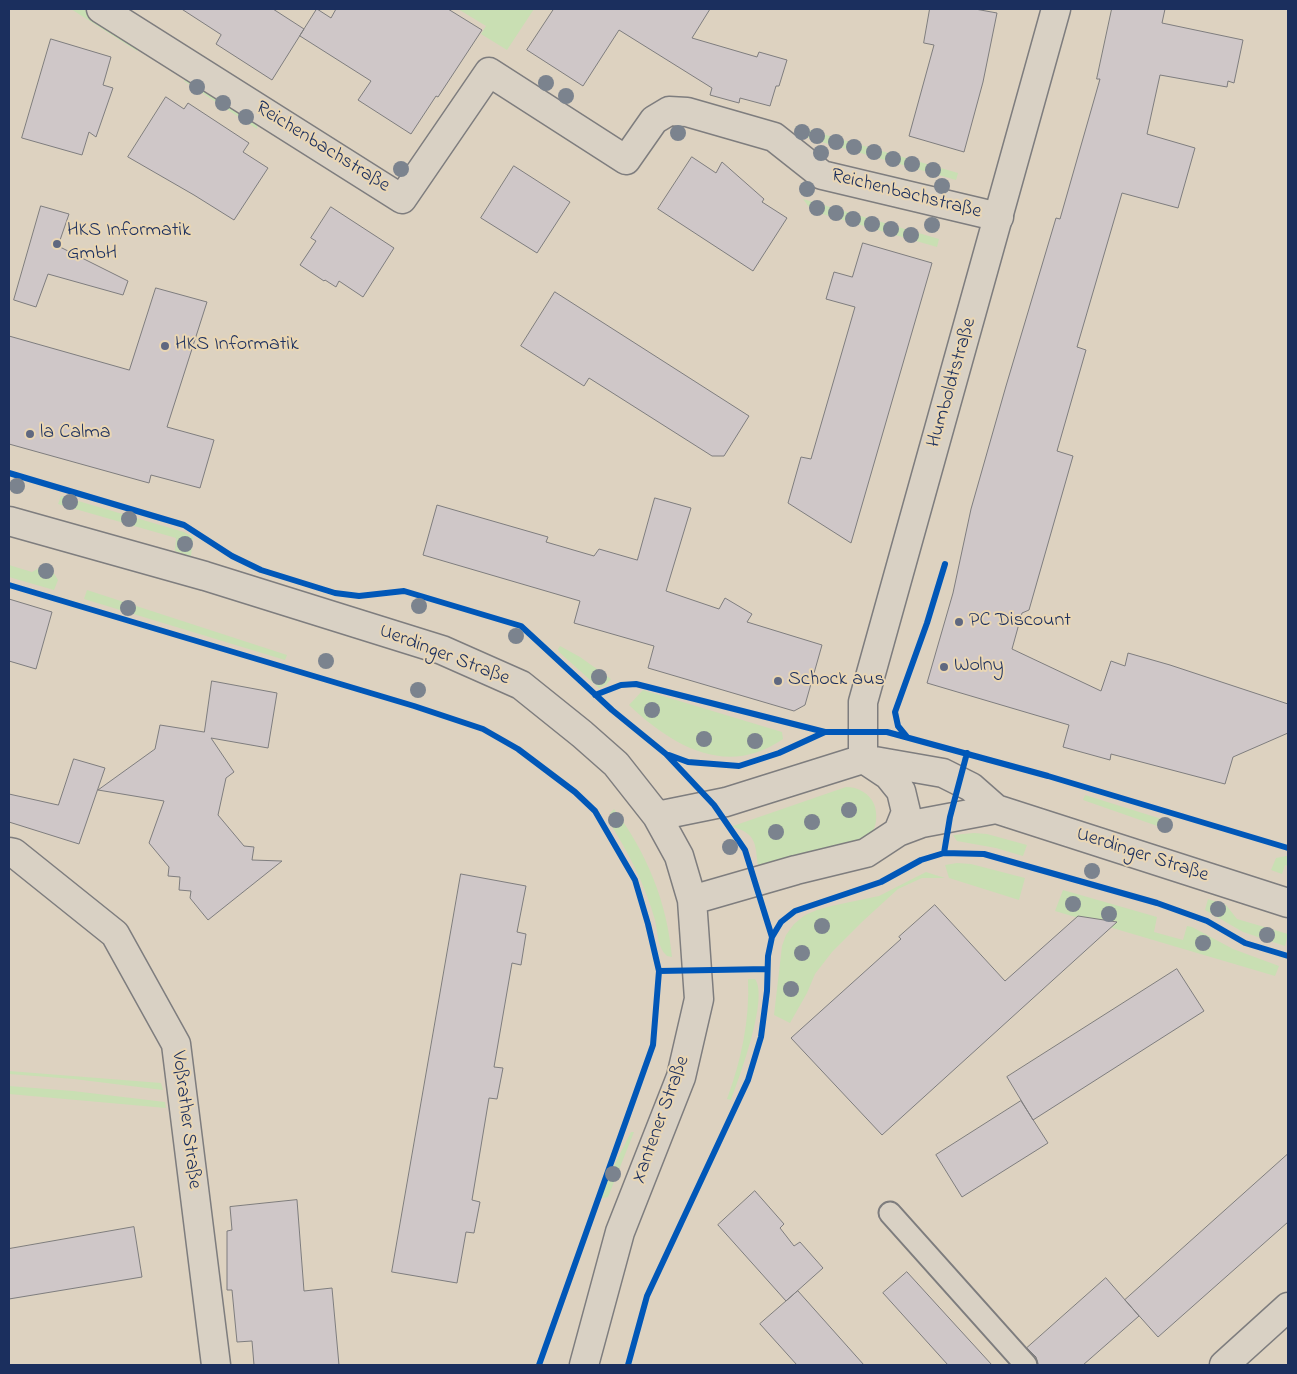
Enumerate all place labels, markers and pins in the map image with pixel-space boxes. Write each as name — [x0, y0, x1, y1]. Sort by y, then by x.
place label: HKS Informatik GmbH — [67, 220, 191, 267]
marker: HKS Informatik GmbH — [51, 238, 63, 250]
place label: HKS Informatik — [175, 334, 299, 358]
marker: HKS Informatik — [159, 340, 171, 352]
place label: la Calma — [40, 422, 111, 446]
marker: la Calma — [24, 428, 36, 440]
place label: PC Discount — [969, 610, 1071, 634]
marker: PC Discount — [953, 616, 965, 628]
place label: Wolny — [954, 655, 1004, 679]
marker: Wolny — [938, 661, 950, 673]
place label: Schock aus — [788, 669, 885, 693]
marker: Schock aus — [772, 675, 784, 687]

